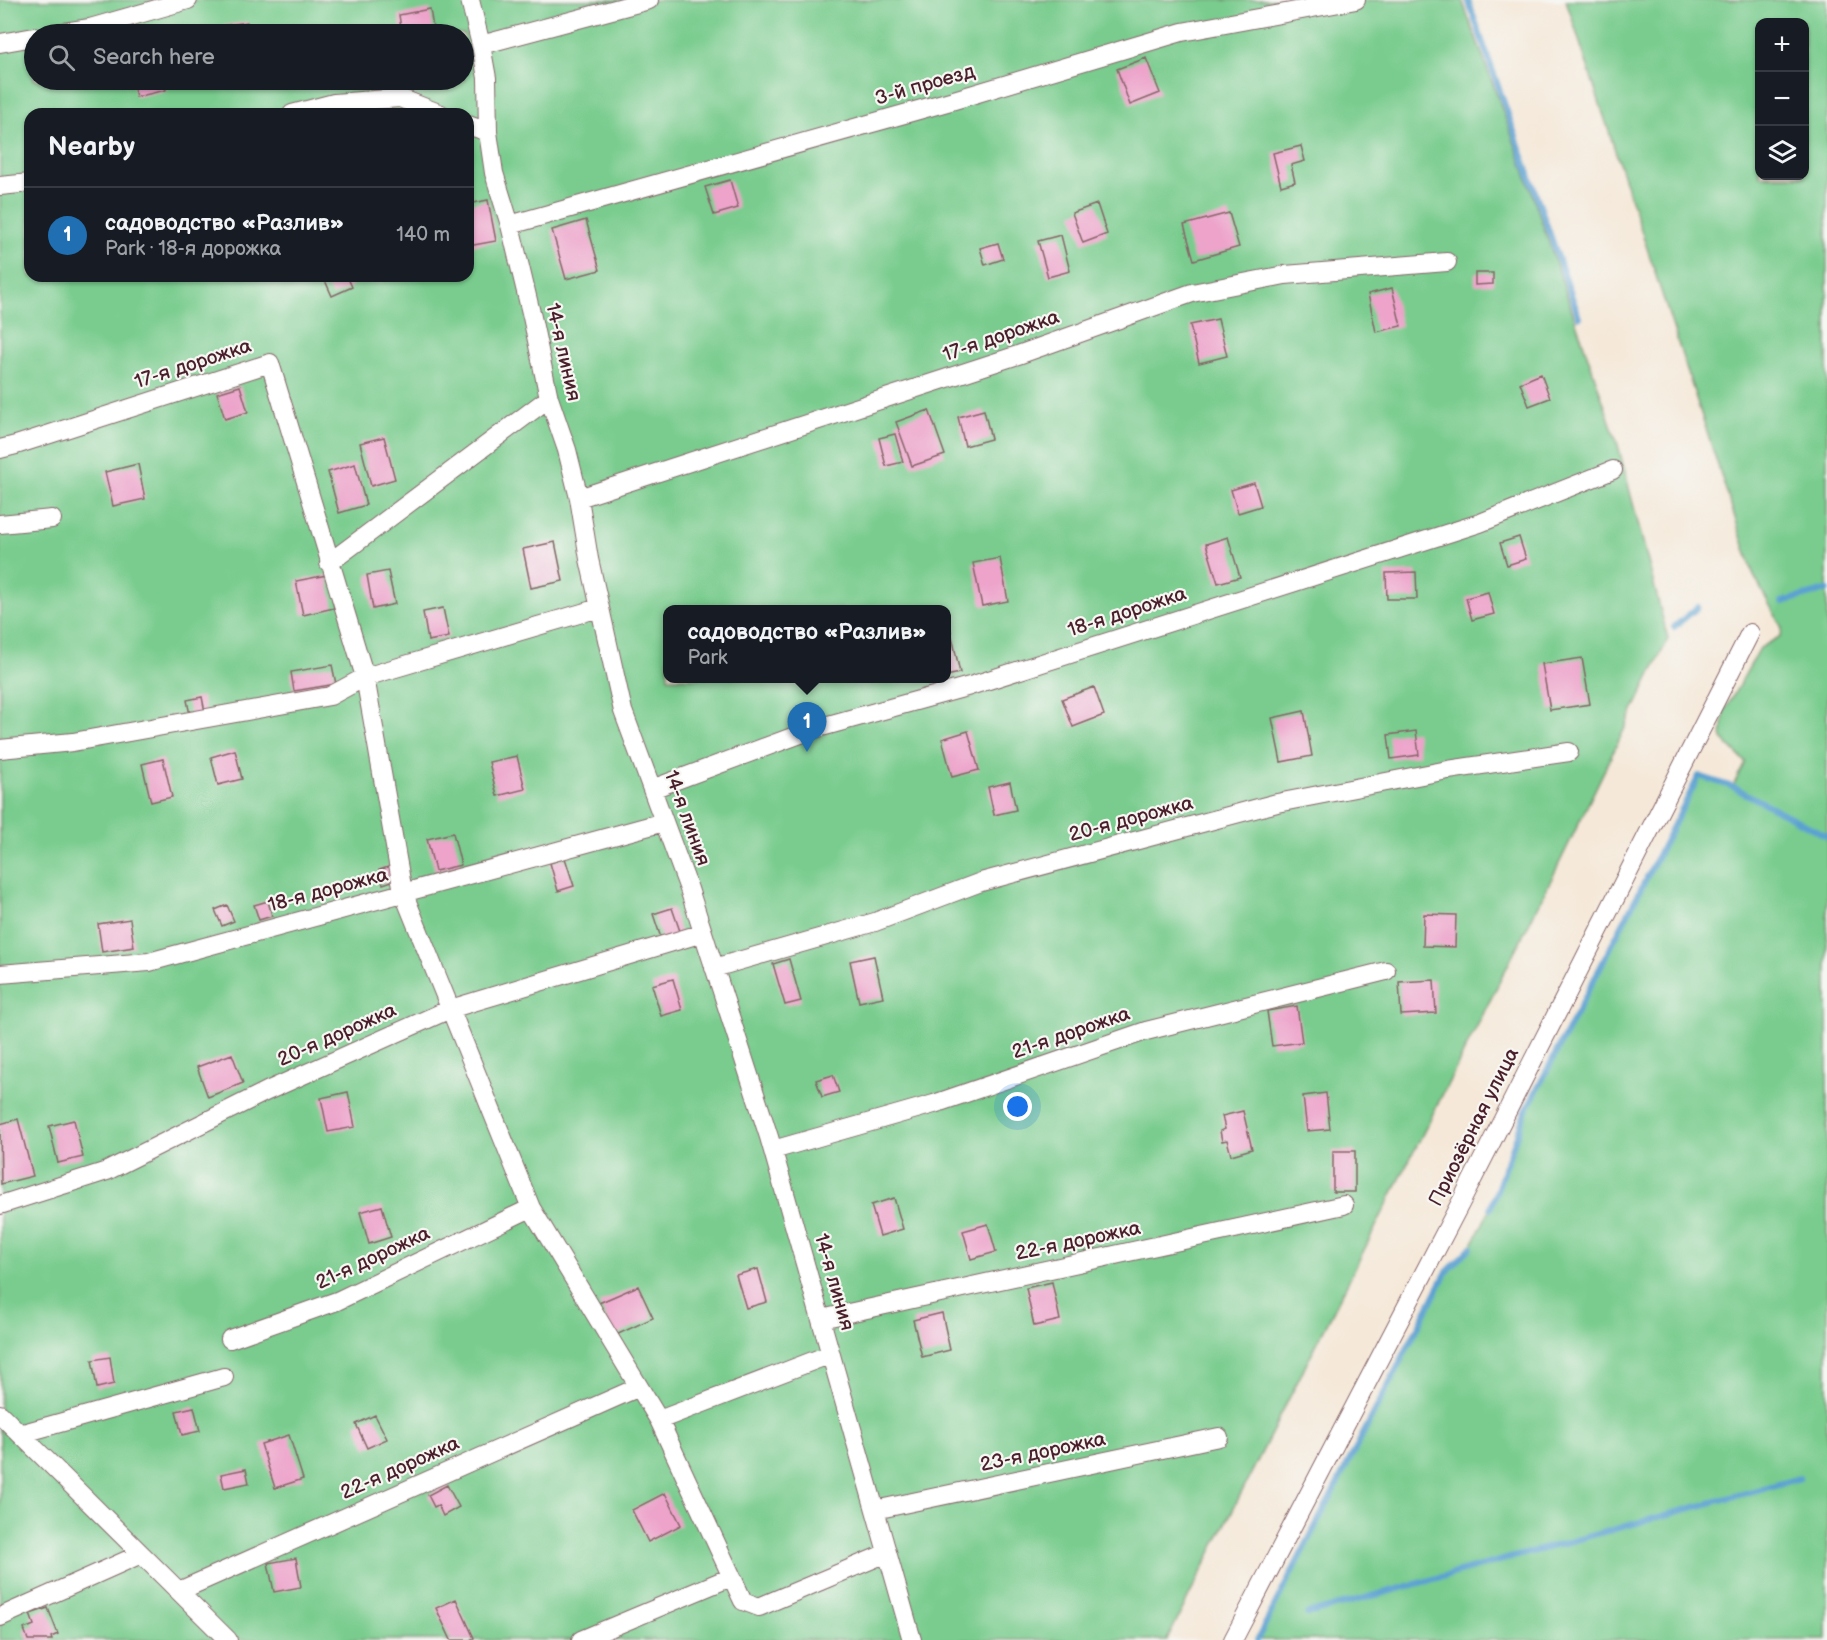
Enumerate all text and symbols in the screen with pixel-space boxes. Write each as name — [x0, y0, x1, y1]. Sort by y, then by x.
map controls — [1755, 18, 1809, 180]
button: + — [1755, 18, 1809, 72]
search box — [24, 24, 474, 90]
icon: search — [45, 41, 78, 74]
text: Search here — [93, 44, 215, 71]
street label: 3-й проезд — [872, 59, 978, 111]
button: − — [1755, 72, 1809, 126]
button: layers — [1755, 126, 1809, 180]
text: Nearby — [48, 132, 135, 163]
text: садоводство «Разлив» — [105, 210, 344, 237]
text: 1 — [63, 223, 72, 247]
text: 140 m — [396, 223, 450, 247]
text: Park · 18-я дорожка — [105, 237, 281, 261]
street label: 14-я линия — [540, 301, 586, 403]
street label: 17-я дорожка — [940, 305, 1062, 367]
street label: 17-я дорожка — [132, 334, 255, 394]
street label: 18-я дорожка — [1065, 581, 1189, 642]
popup — [663, 605, 951, 683]
text: садоводство «Разлив» — [687, 619, 927, 646]
text: Park — [687, 646, 728, 670]
pin: 1 — [788, 702, 826, 752]
street label: 14-я линия — [659, 767, 715, 869]
street label: 20-я дорожка — [1066, 791, 1196, 847]
street label: 18-я дорожка — [265, 862, 391, 918]
street label: 20-я дорожка — [274, 998, 400, 1072]
street label: 21-я дорожка — [1009, 1002, 1133, 1064]
street label: Приозёрная улица — [1424, 1044, 1524, 1210]
your location — [1003, 1092, 1032, 1121]
street label: 22-я дорожка — [1013, 1216, 1143, 1266]
street label: 21-я дорожка — [312, 1221, 434, 1295]
street label: 14-я линия — [809, 1231, 859, 1333]
street label: 23-я дорожка — [978, 1427, 1108, 1477]
street label: 22-я дорожка — [337, 1431, 463, 1505]

